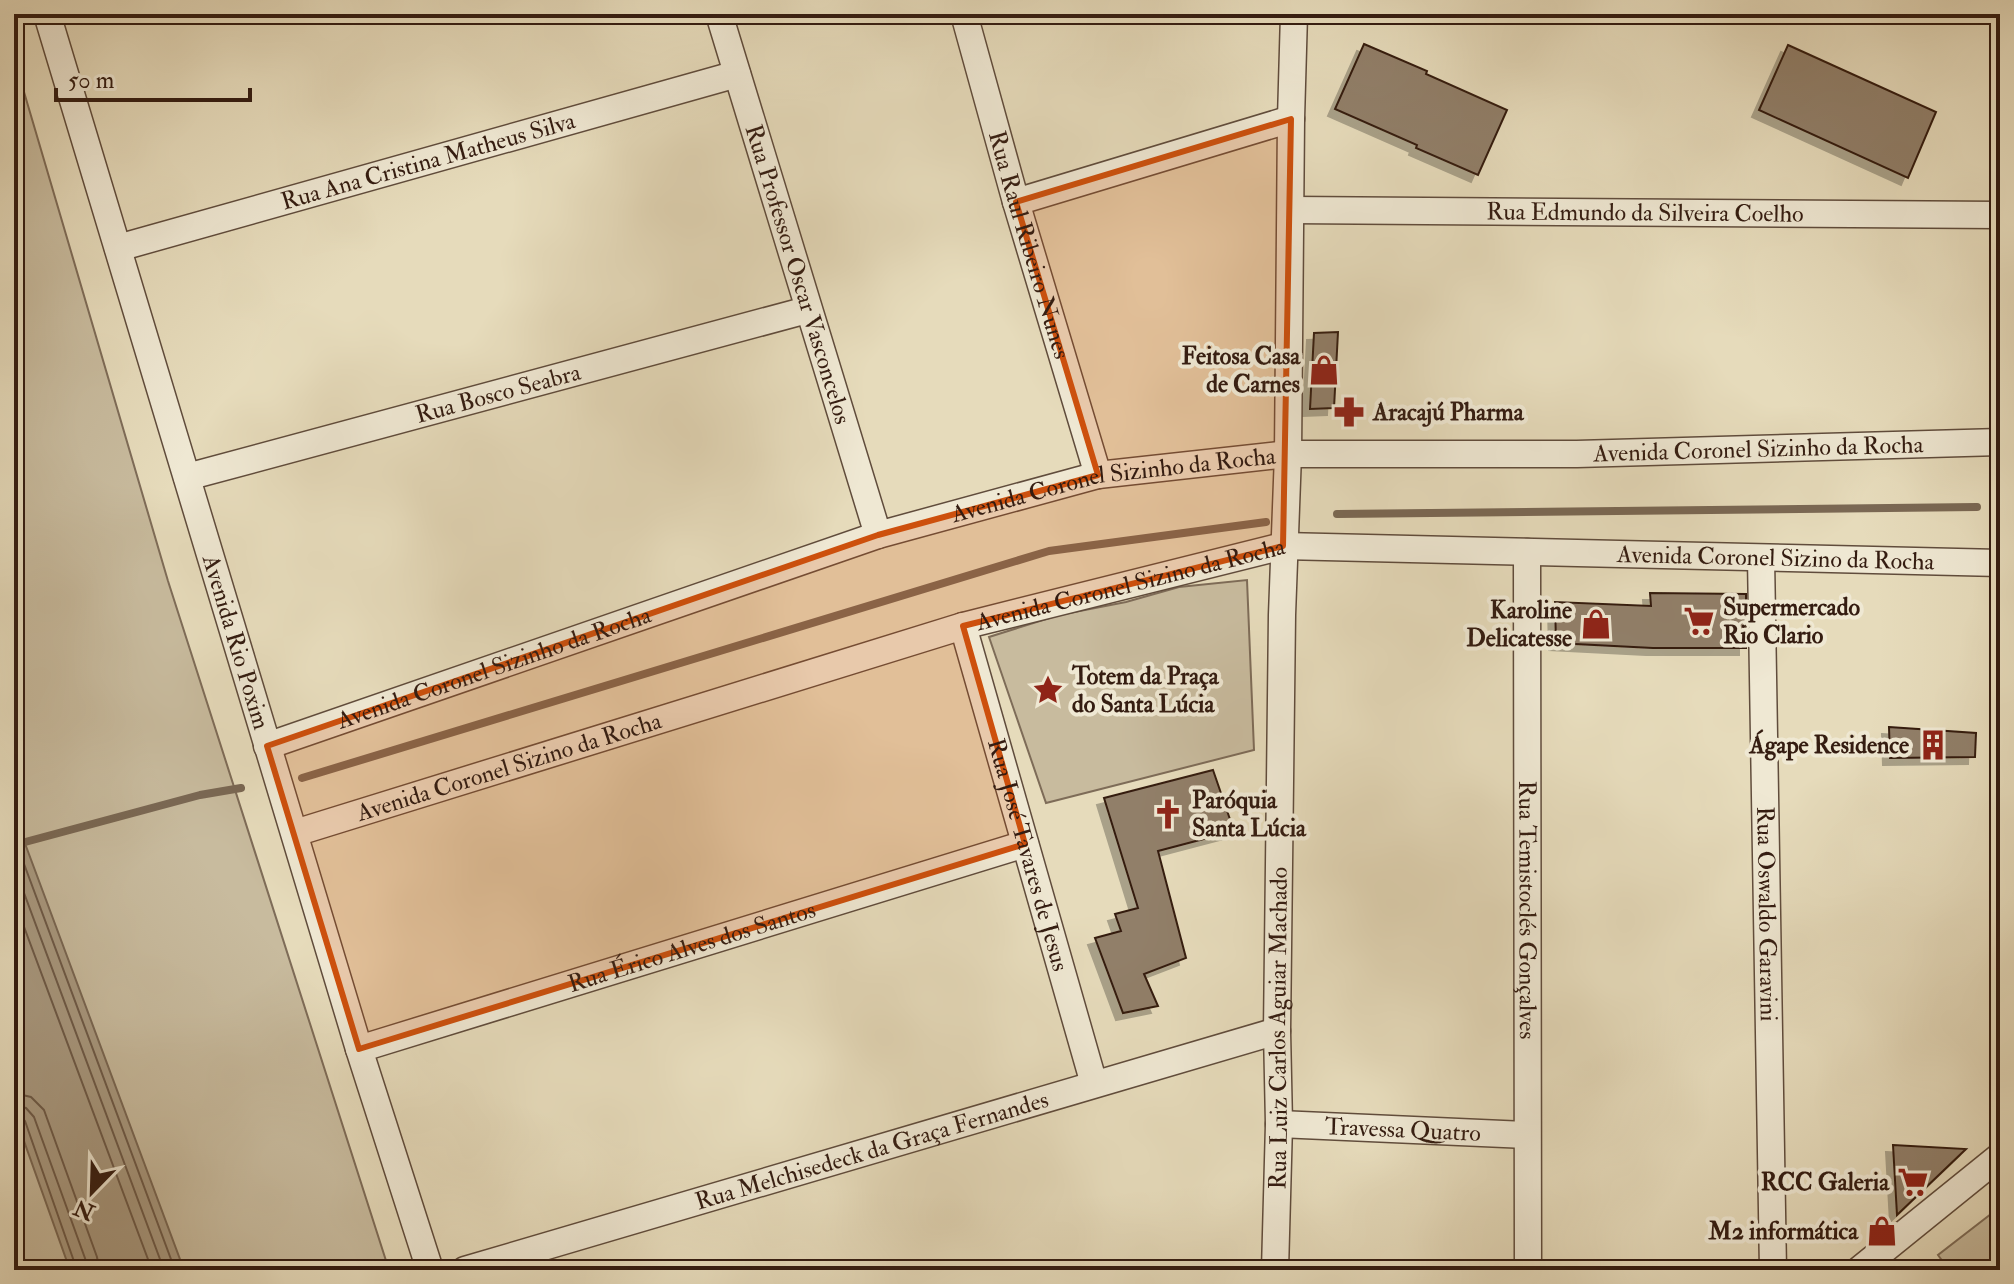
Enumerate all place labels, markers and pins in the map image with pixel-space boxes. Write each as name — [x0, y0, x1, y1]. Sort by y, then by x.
place label: Feitosa Casa de Carnes — [1181, 341, 1301, 400]
shop icon: Feitosa Casa de Carnes — [1307, 353, 1341, 387]
pharmacy icon: Aracajú Pharma — [1332, 395, 1366, 429]
place label: Aracajú Pharma — [1372, 397, 1525, 428]
place label: Supermercado Rio Clario — [1723, 592, 1861, 651]
place label: Karoline Delicatesse — [1466, 595, 1572, 654]
supermarket icon: Supermercado Rio Clario — [1682, 604, 1716, 638]
shop icon: Karoline Delicatesse — [1579, 607, 1613, 641]
place label: Totem da Praça do Santa Lúcia — [1071, 661, 1220, 720]
place icon: Totem da Praça do Santa Lúcia — [1031, 673, 1065, 707]
building icon: Ágape Residence — [1916, 728, 1950, 762]
place label: Ágape Residence — [1748, 729, 1909, 761]
place label: Paróquia Santa Lúcia — [1192, 785, 1307, 844]
church icon: Paróquia Santa Lúcia — [1151, 797, 1185, 831]
supermarket icon: RCC Galeria — [1896, 1165, 1930, 1199]
place label: RCC Galeria — [1761, 1167, 1890, 1198]
shop icon: M2 informática — [1865, 1214, 1899, 1248]
place label: M2 informática — [1708, 1216, 1859, 1247]

